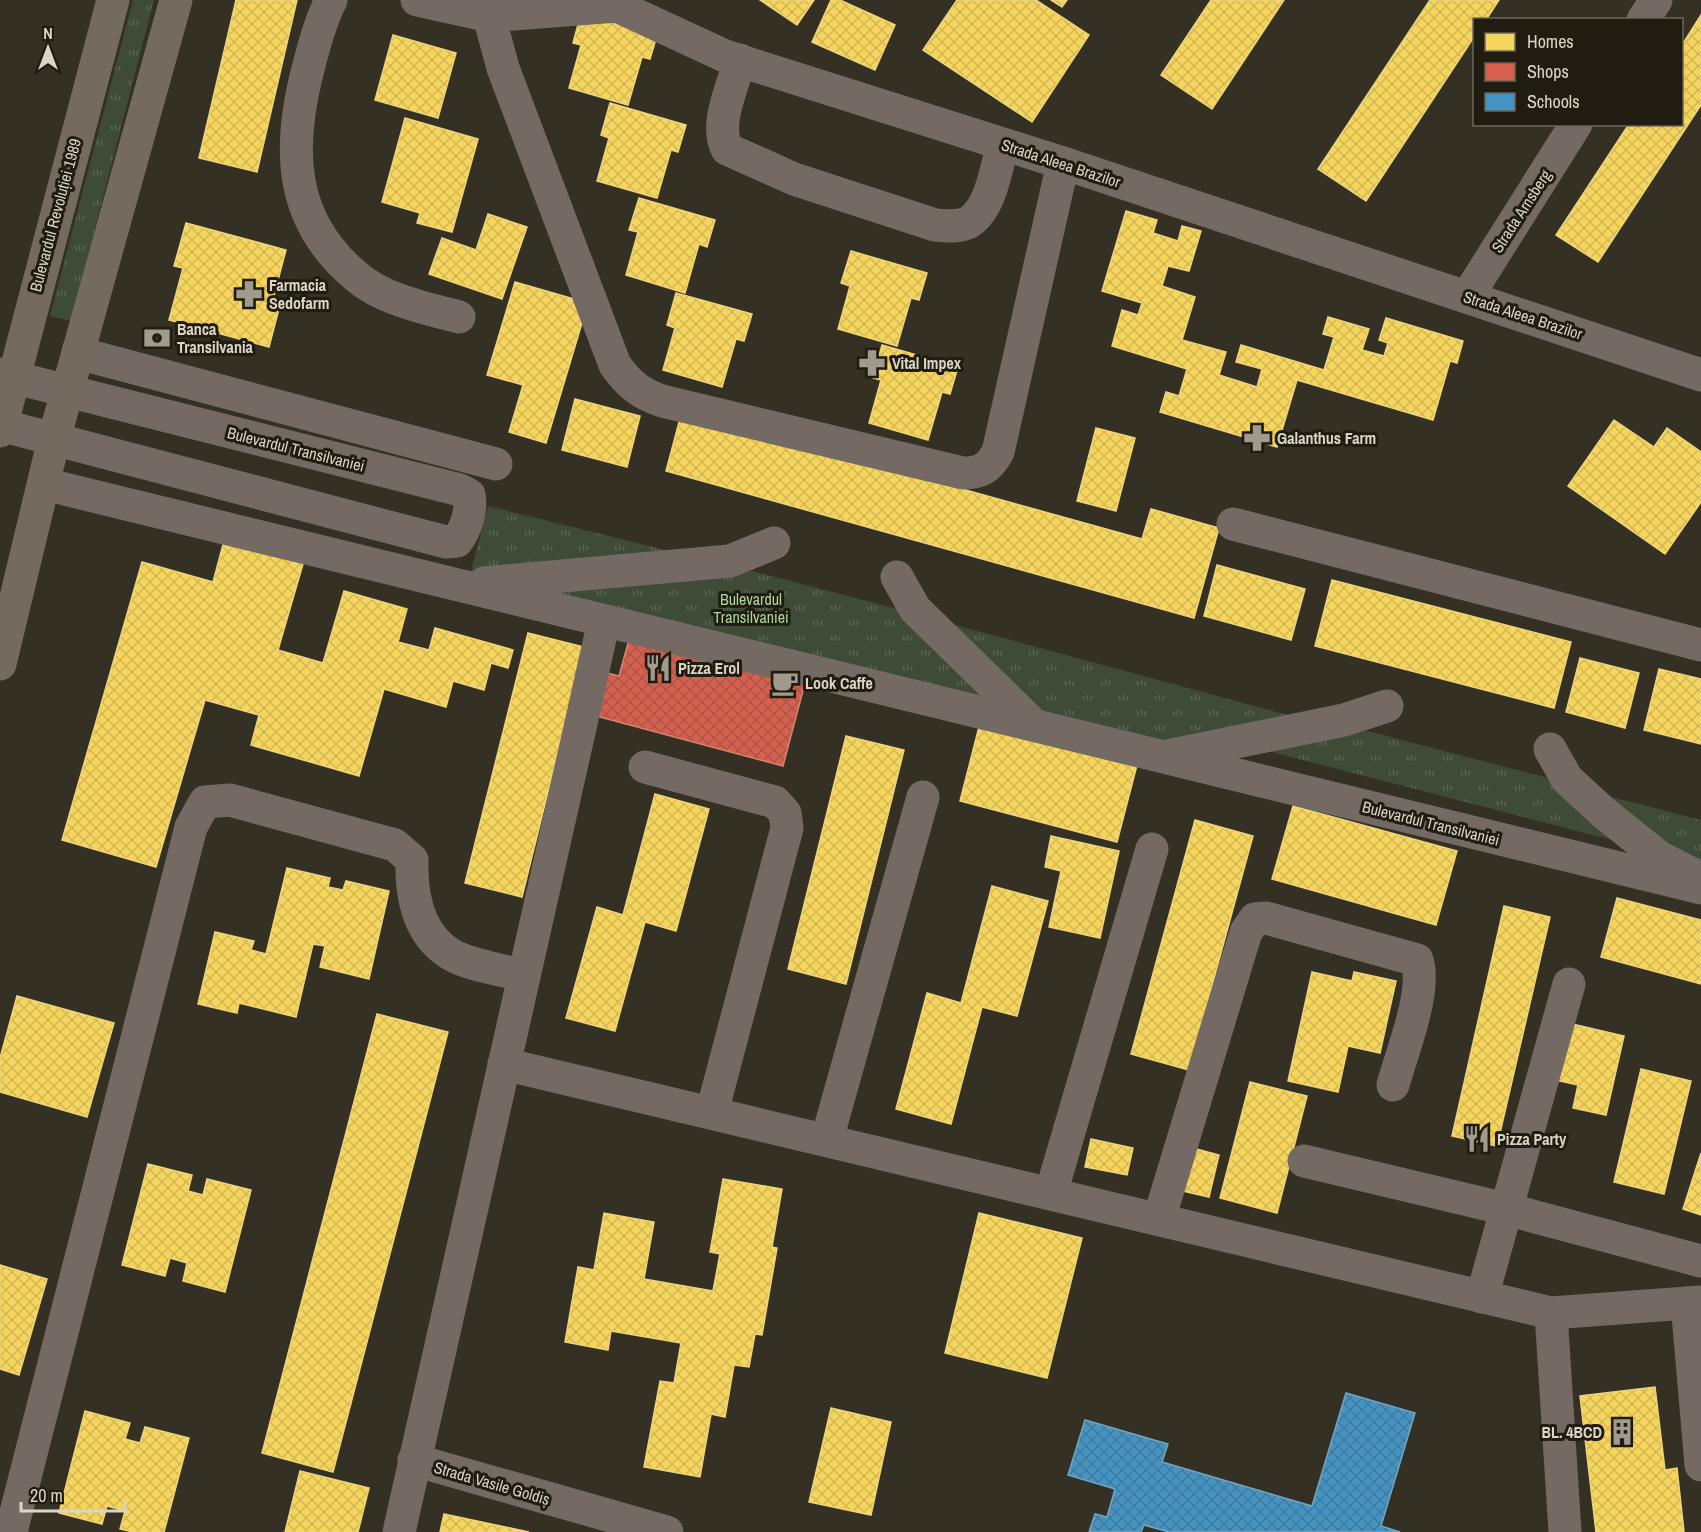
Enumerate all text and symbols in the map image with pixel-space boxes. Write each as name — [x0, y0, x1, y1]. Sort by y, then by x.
north arrow — [18, 18, 78, 78]
legend — [1473, 18, 1683, 126]
text: N — [43, 22, 53, 44]
text: Homes — [1527, 29, 1574, 54]
text: Shops — [1527, 59, 1569, 84]
text: Schools — [1527, 89, 1580, 114]
street label: Strada Aleea Brazilor — [999, 133, 1124, 193]
street label: Bulevardul Revoluției 1989 — [24, 136, 86, 294]
street label: Strada Arnsberg — [1486, 165, 1556, 257]
place label: Farmacia Sedofarm — [269, 274, 330, 314]
pharmacy icon: Farmacia Sedofarm — [234, 279, 264, 309]
street label: Strada Aleea Brazilor — [1461, 285, 1586, 345]
place label: Banca Transilvania — [177, 318, 254, 358]
bank icon: Banca Transilvania — [142, 323, 172, 353]
pharmacy icon: Vital Impex — [857, 348, 887, 378]
place label: Vital Impex — [892, 352, 962, 374]
street label: Bulevardul Transilvaniei — [225, 421, 367, 477]
pharmacy icon: Galanthus Farm — [1242, 423, 1272, 453]
place label: Galanthus Farm — [1277, 427, 1376, 449]
park label: Bulevardul Transilvaniei — [713, 588, 789, 628]
restaurant icon: Pizza Erol — [643, 653, 673, 683]
place label: Pizza Erol — [678, 657, 740, 679]
cafe icon: Look Caffe — [770, 668, 800, 698]
place label: Look Caffe — [805, 672, 873, 694]
street label: Bulevardul Transilvaniei — [1360, 795, 1502, 851]
restaurant icon: Pizza Party — [1462, 1124, 1492, 1154]
place label: Pizza Party — [1497, 1128, 1567, 1150]
building icon: BL. 4BCD — [1607, 1417, 1637, 1447]
place label: BL. 4BCD — [1542, 1421, 1602, 1443]
street label: Strada Vasile Goldiș — [432, 1456, 552, 1510]
scale bar — [21, 1475, 124, 1513]
text: 20 m — [30, 1483, 63, 1508]

